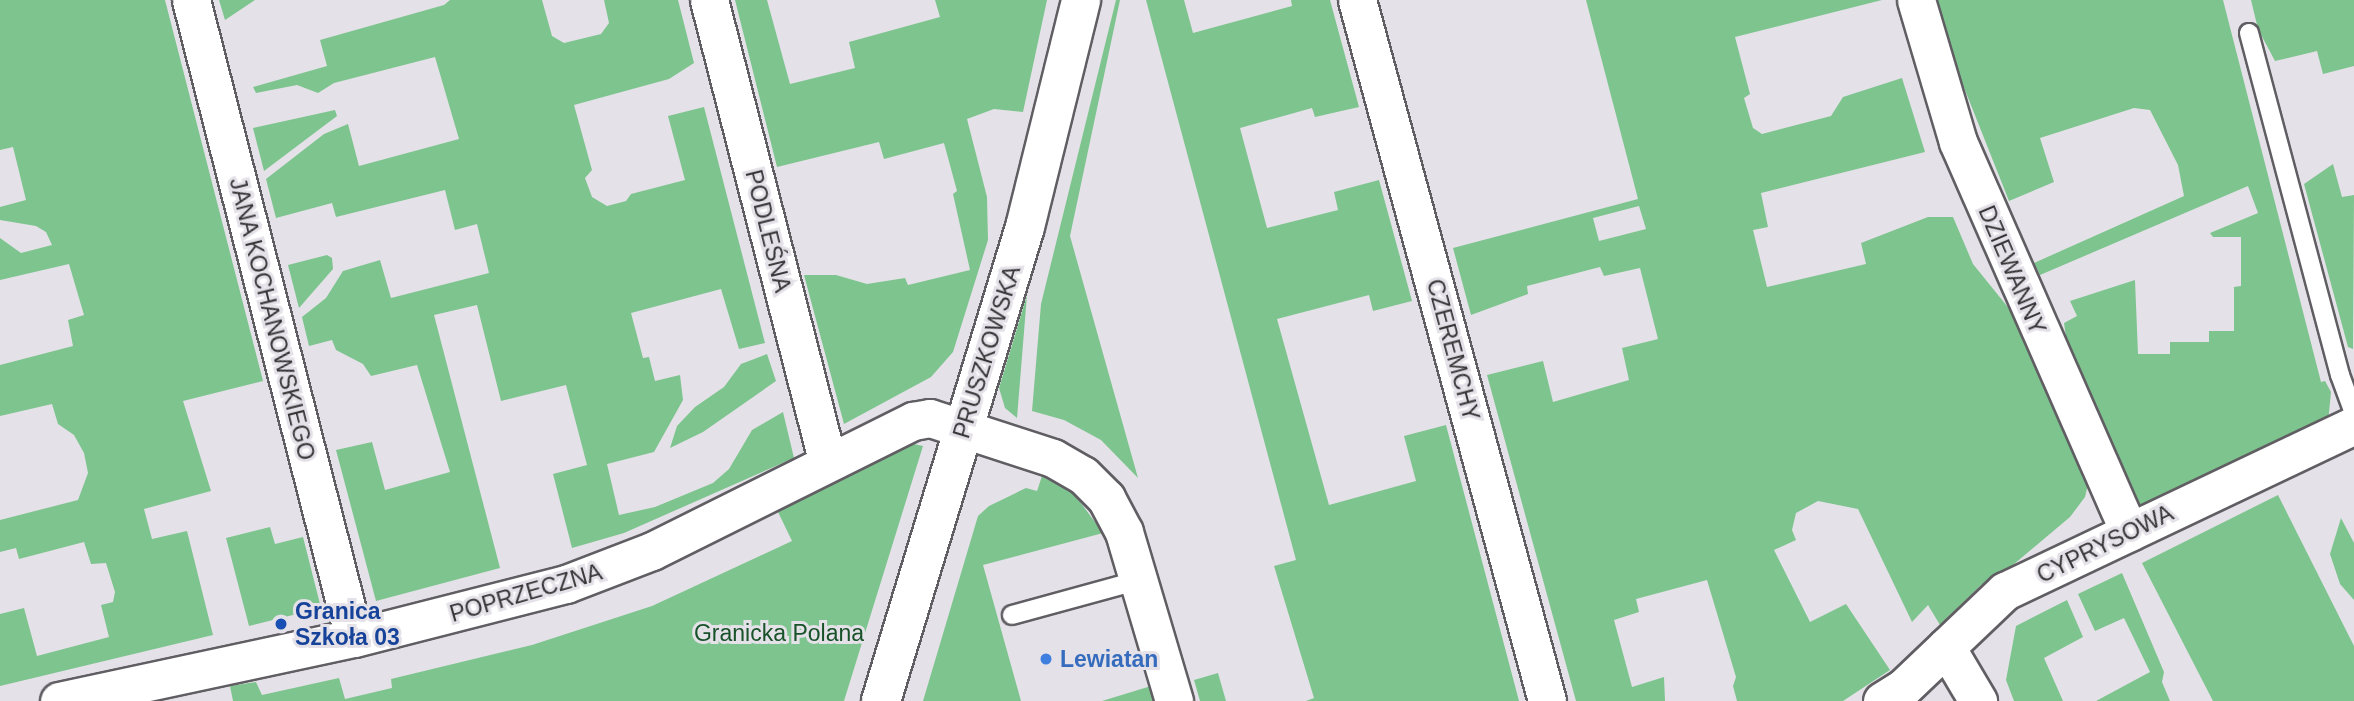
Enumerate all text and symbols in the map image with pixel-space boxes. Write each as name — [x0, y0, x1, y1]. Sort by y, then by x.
street label: PODLEŚNA — [739, 167, 797, 295]
street label: JANA KOCHANOWSKIEGO — [223, 174, 321, 464]
street label: DZIEWANNY — [1973, 201, 2051, 339]
street label: PRUSZKOWSKA — [948, 262, 1026, 442]
street label: CZEREMCHY — [1421, 276, 1485, 424]
street label: CYPRYSOWA — [2032, 499, 2178, 589]
street label: POPRZECZNA — [447, 558, 605, 628]
place label: Granica Szkoła 03 — [295, 597, 400, 651]
marker: Granica Szkoła 03 — [273, 616, 289, 632]
park label: Granicka Polana — [694, 619, 864, 647]
place label: Lewiatan — [1060, 645, 1158, 673]
marker: Lewiatan — [1038, 651, 1054, 667]

